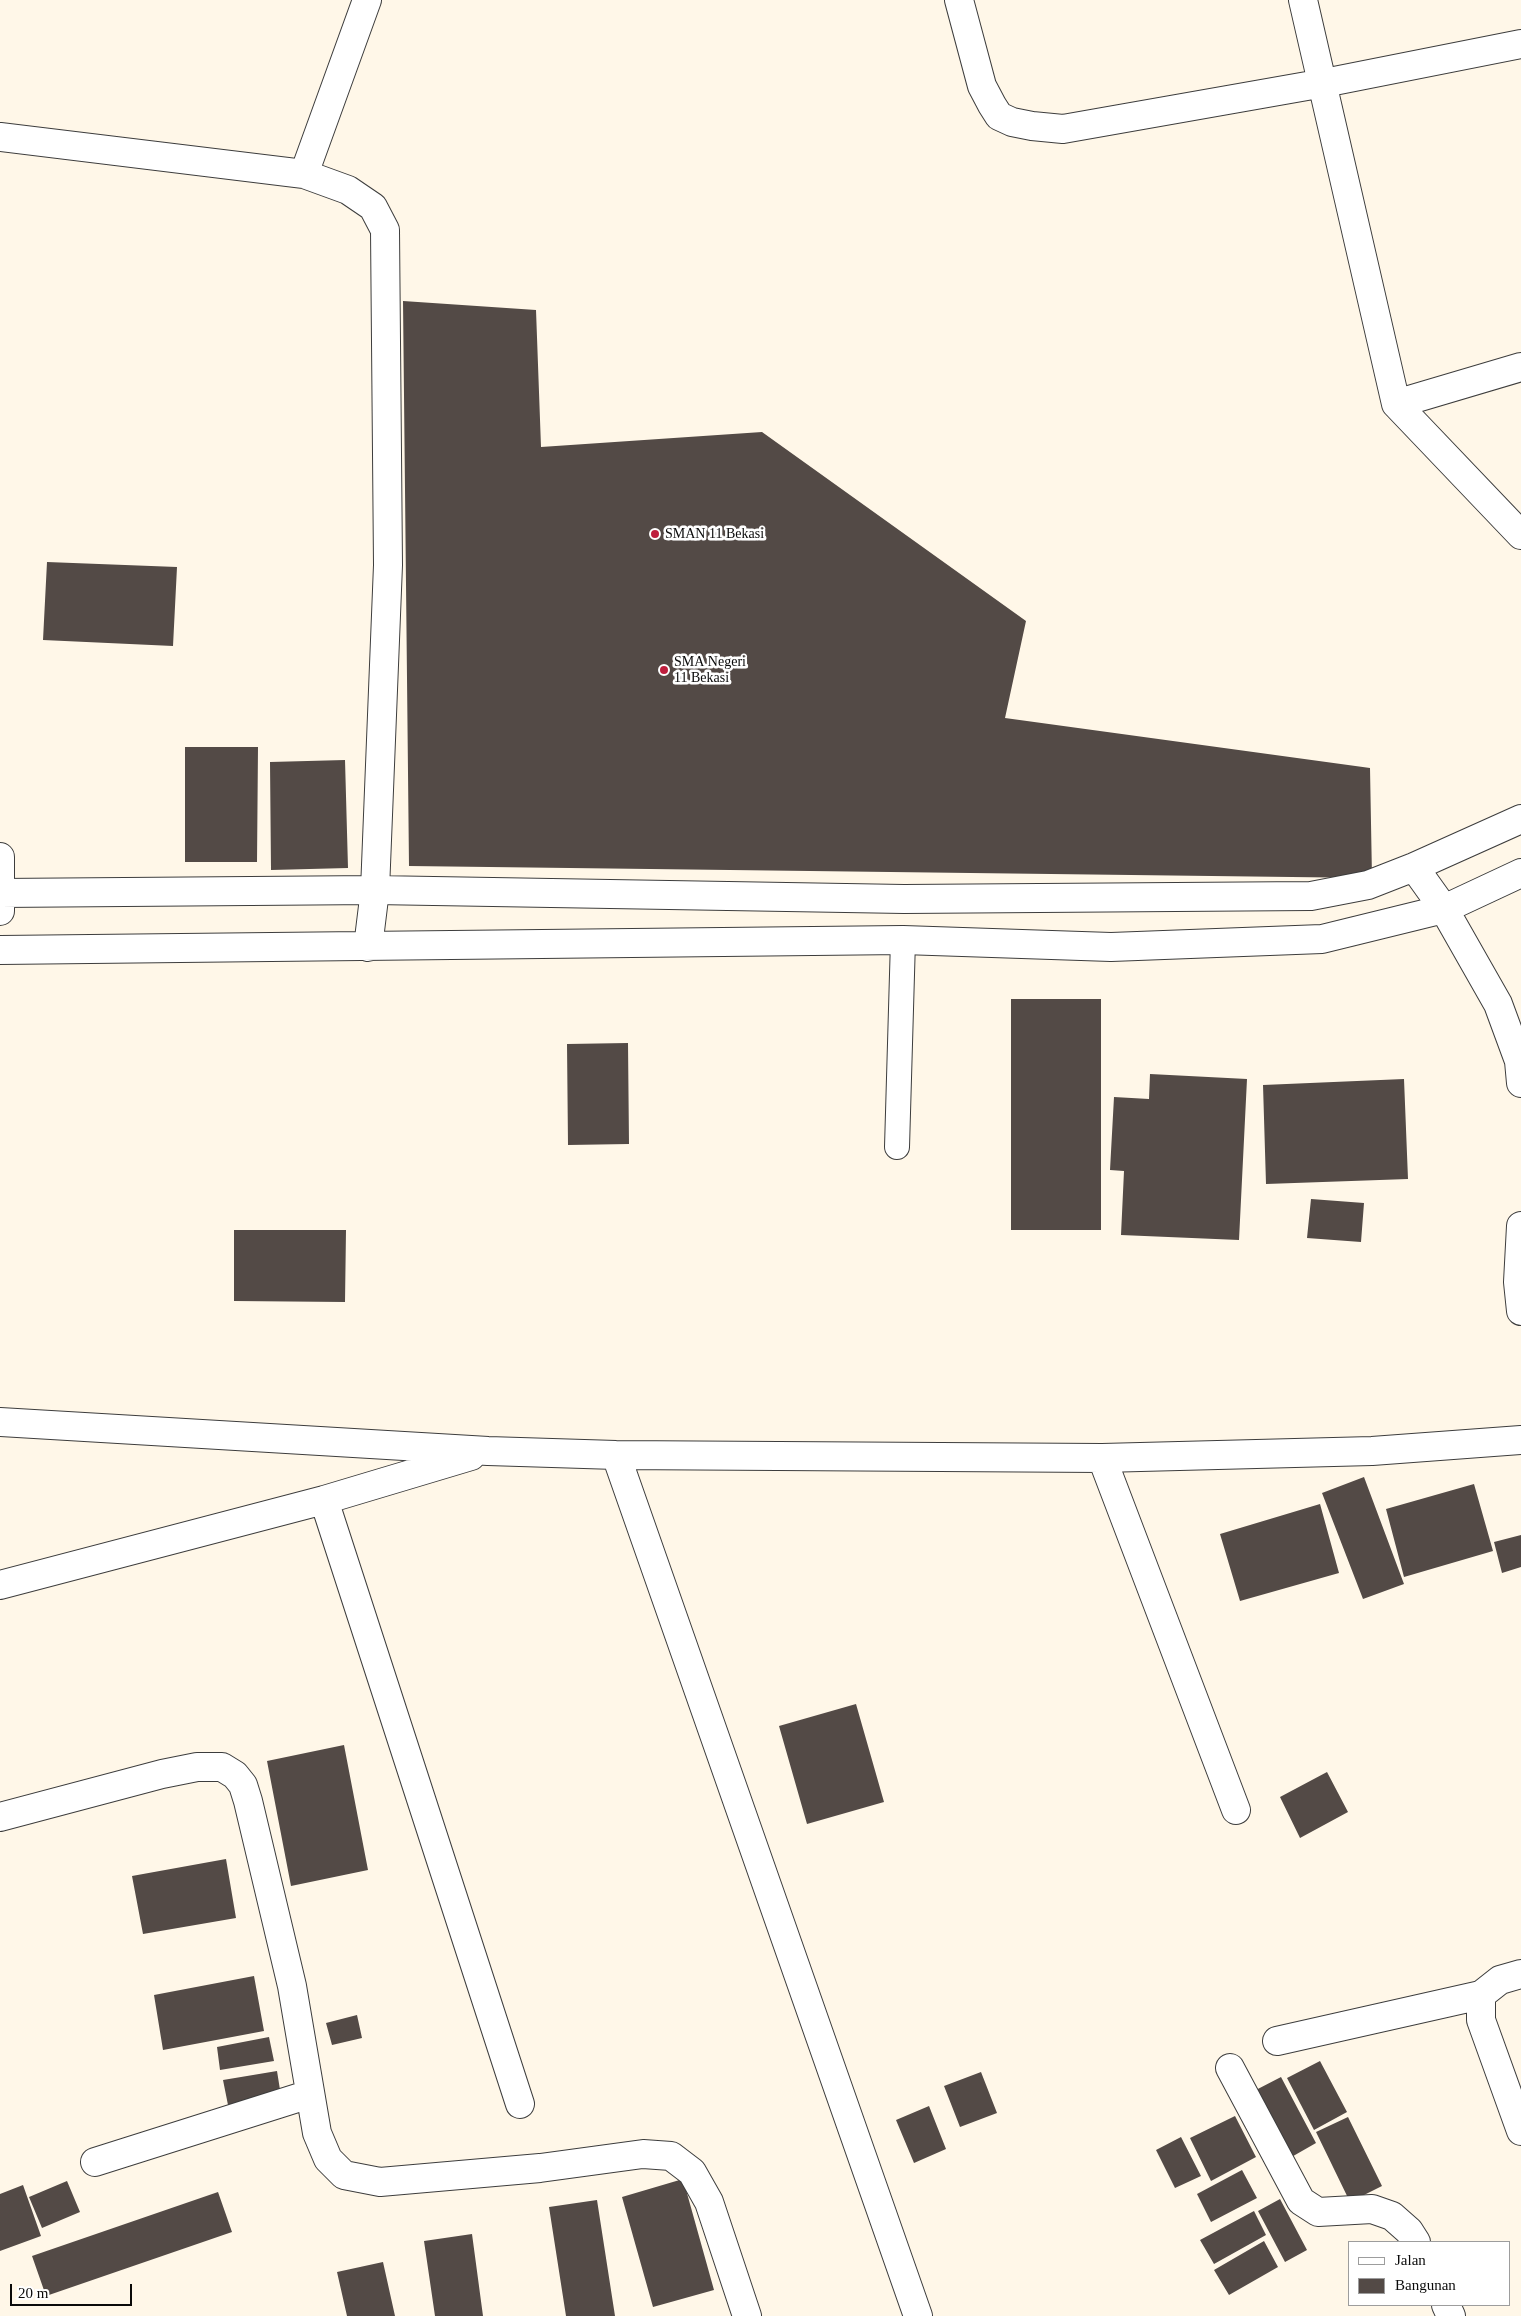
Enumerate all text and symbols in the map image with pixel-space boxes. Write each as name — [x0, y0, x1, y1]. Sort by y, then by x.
place label: SMAN 11 Bekasi — [665, 526, 764, 542]
marker: SMAN 11 Bekasi — [649, 528, 661, 540]
place label: SMA Negeri 11 Bekasi — [674, 654, 746, 686]
marker: SMA Negeri 11 Bekasi — [658, 664, 670, 676]
legend — [1348, 2241, 1511, 2306]
text: Jalan — [1395, 2252, 1426, 2268]
scale bar — [12, 2274, 135, 2306]
text: Bangunan — [1395, 2277, 1456, 2293]
text: 20 m — [18, 2285, 48, 2301]

